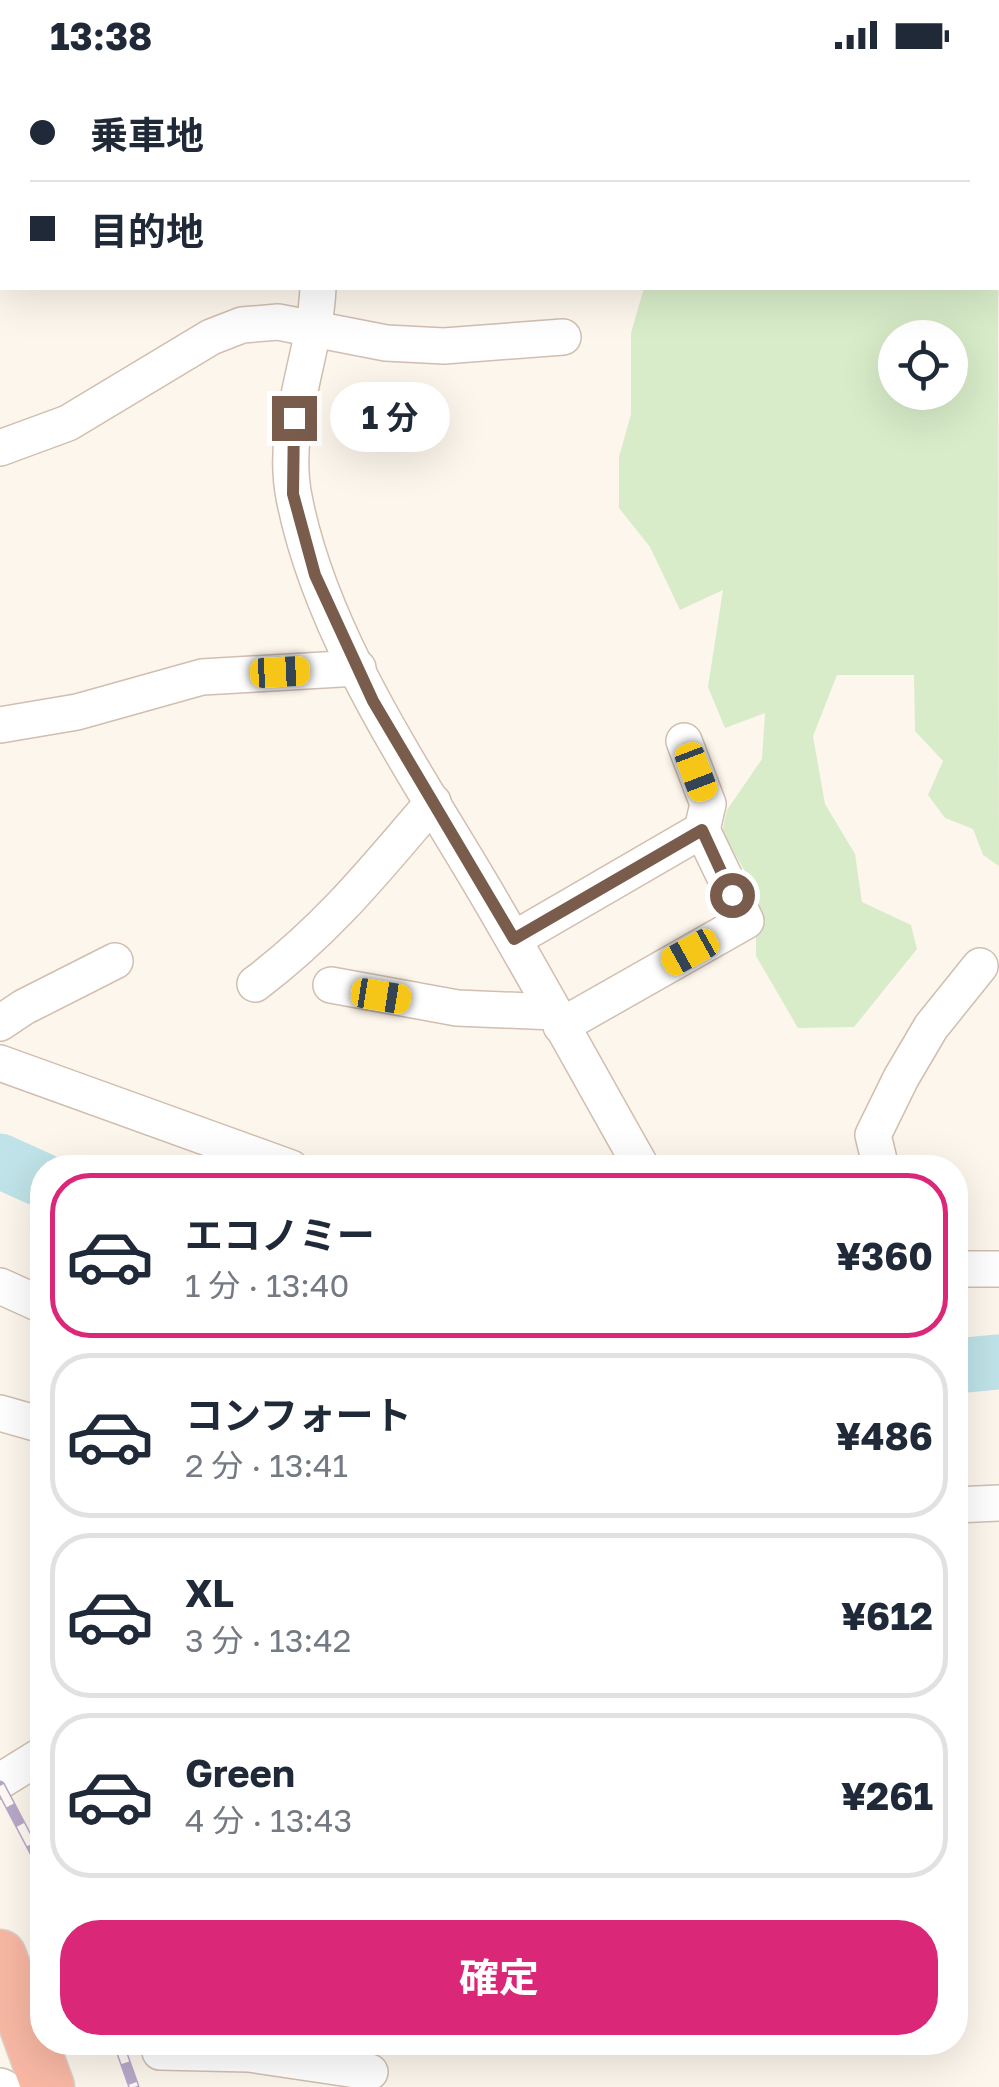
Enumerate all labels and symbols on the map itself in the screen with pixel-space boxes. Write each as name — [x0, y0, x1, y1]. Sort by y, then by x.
callout: 1 分 — [329, 383, 449, 453]
route end — [272, 396, 317, 441]
car — [249, 655, 311, 689]
car — [671, 739, 721, 805]
route start — [710, 873, 755, 918]
car — [656, 924, 724, 980]
car — [349, 976, 413, 1016]

